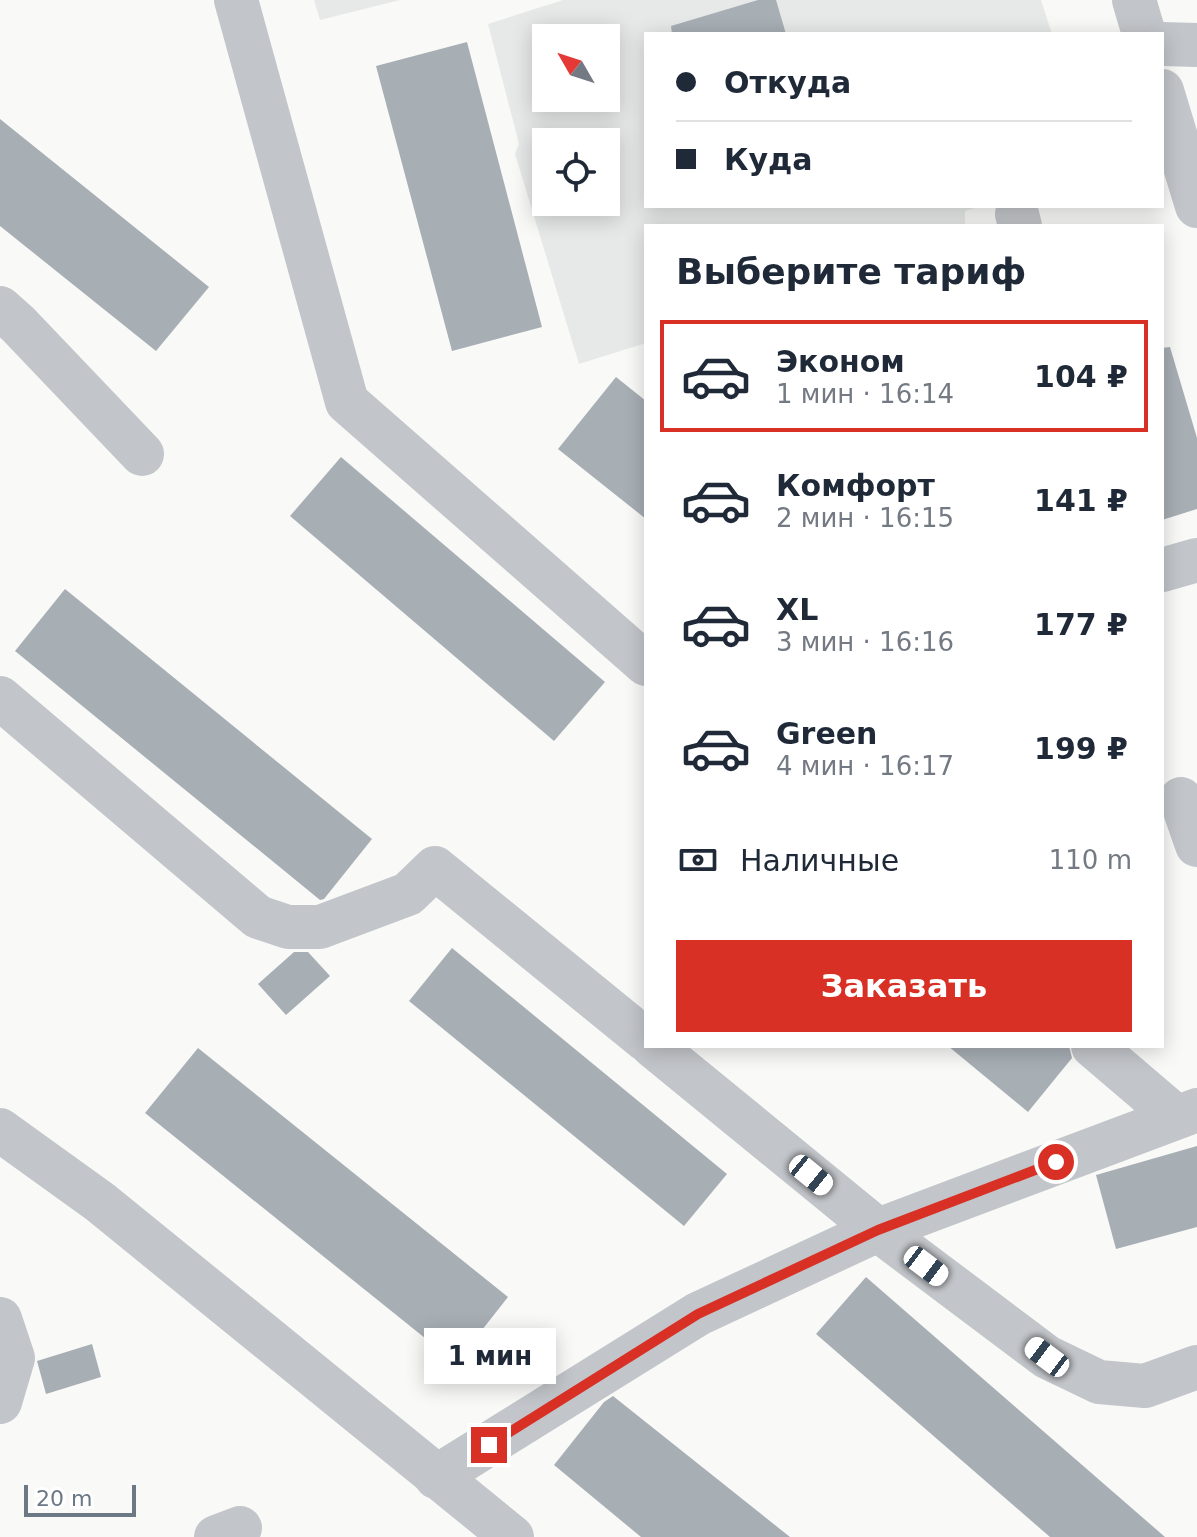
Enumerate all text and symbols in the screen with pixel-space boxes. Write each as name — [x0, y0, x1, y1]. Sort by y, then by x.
north arrow — [532, 24, 620, 112]
map controls — [532, 24, 620, 216]
text: Откуда — [724, 65, 851, 100]
button: locate — [532, 128, 620, 216]
text: Куда — [724, 142, 813, 177]
text: Выберите тариф — [676, 251, 1026, 292]
icon: car — [680, 340, 752, 412]
text: Эконом — [776, 344, 905, 379]
text: 104 ₽ — [1034, 359, 1128, 394]
text: 1 мин · 16:14 — [776, 379, 954, 409]
icon: car — [680, 464, 752, 536]
text: Комфорт — [776, 468, 935, 503]
text: 141 ₽ — [1034, 483, 1128, 518]
text: 2 мин · 16:15 — [776, 503, 954, 533]
icon: car — [680, 588, 752, 660]
text: XL — [776, 592, 818, 627]
text: 177 ₽ — [1034, 607, 1128, 642]
text: 3 мин · 16:16 — [776, 627, 954, 657]
icon: car — [680, 712, 752, 784]
text: Green — [776, 716, 877, 751]
text: 199 ₽ — [1034, 731, 1128, 766]
text: 4 мин · 16:17 — [776, 751, 954, 781]
icon: cash — [676, 838, 720, 882]
text: Наличные — [740, 843, 899, 878]
text: 110 m — [1049, 845, 1132, 875]
button: Заказать — [676, 940, 1132, 1032]
route start — [1038, 1144, 1074, 1180]
car — [785, 1151, 837, 1199]
car — [900, 1242, 952, 1290]
callout: 1 мин — [423, 1329, 555, 1385]
car — [1021, 1333, 1073, 1381]
text: 1 мин — [448, 1341, 532, 1371]
route end — [471, 1427, 507, 1463]
scale bar — [24, 1481, 136, 1517]
text: 20 m — [36, 1486, 92, 1511]

